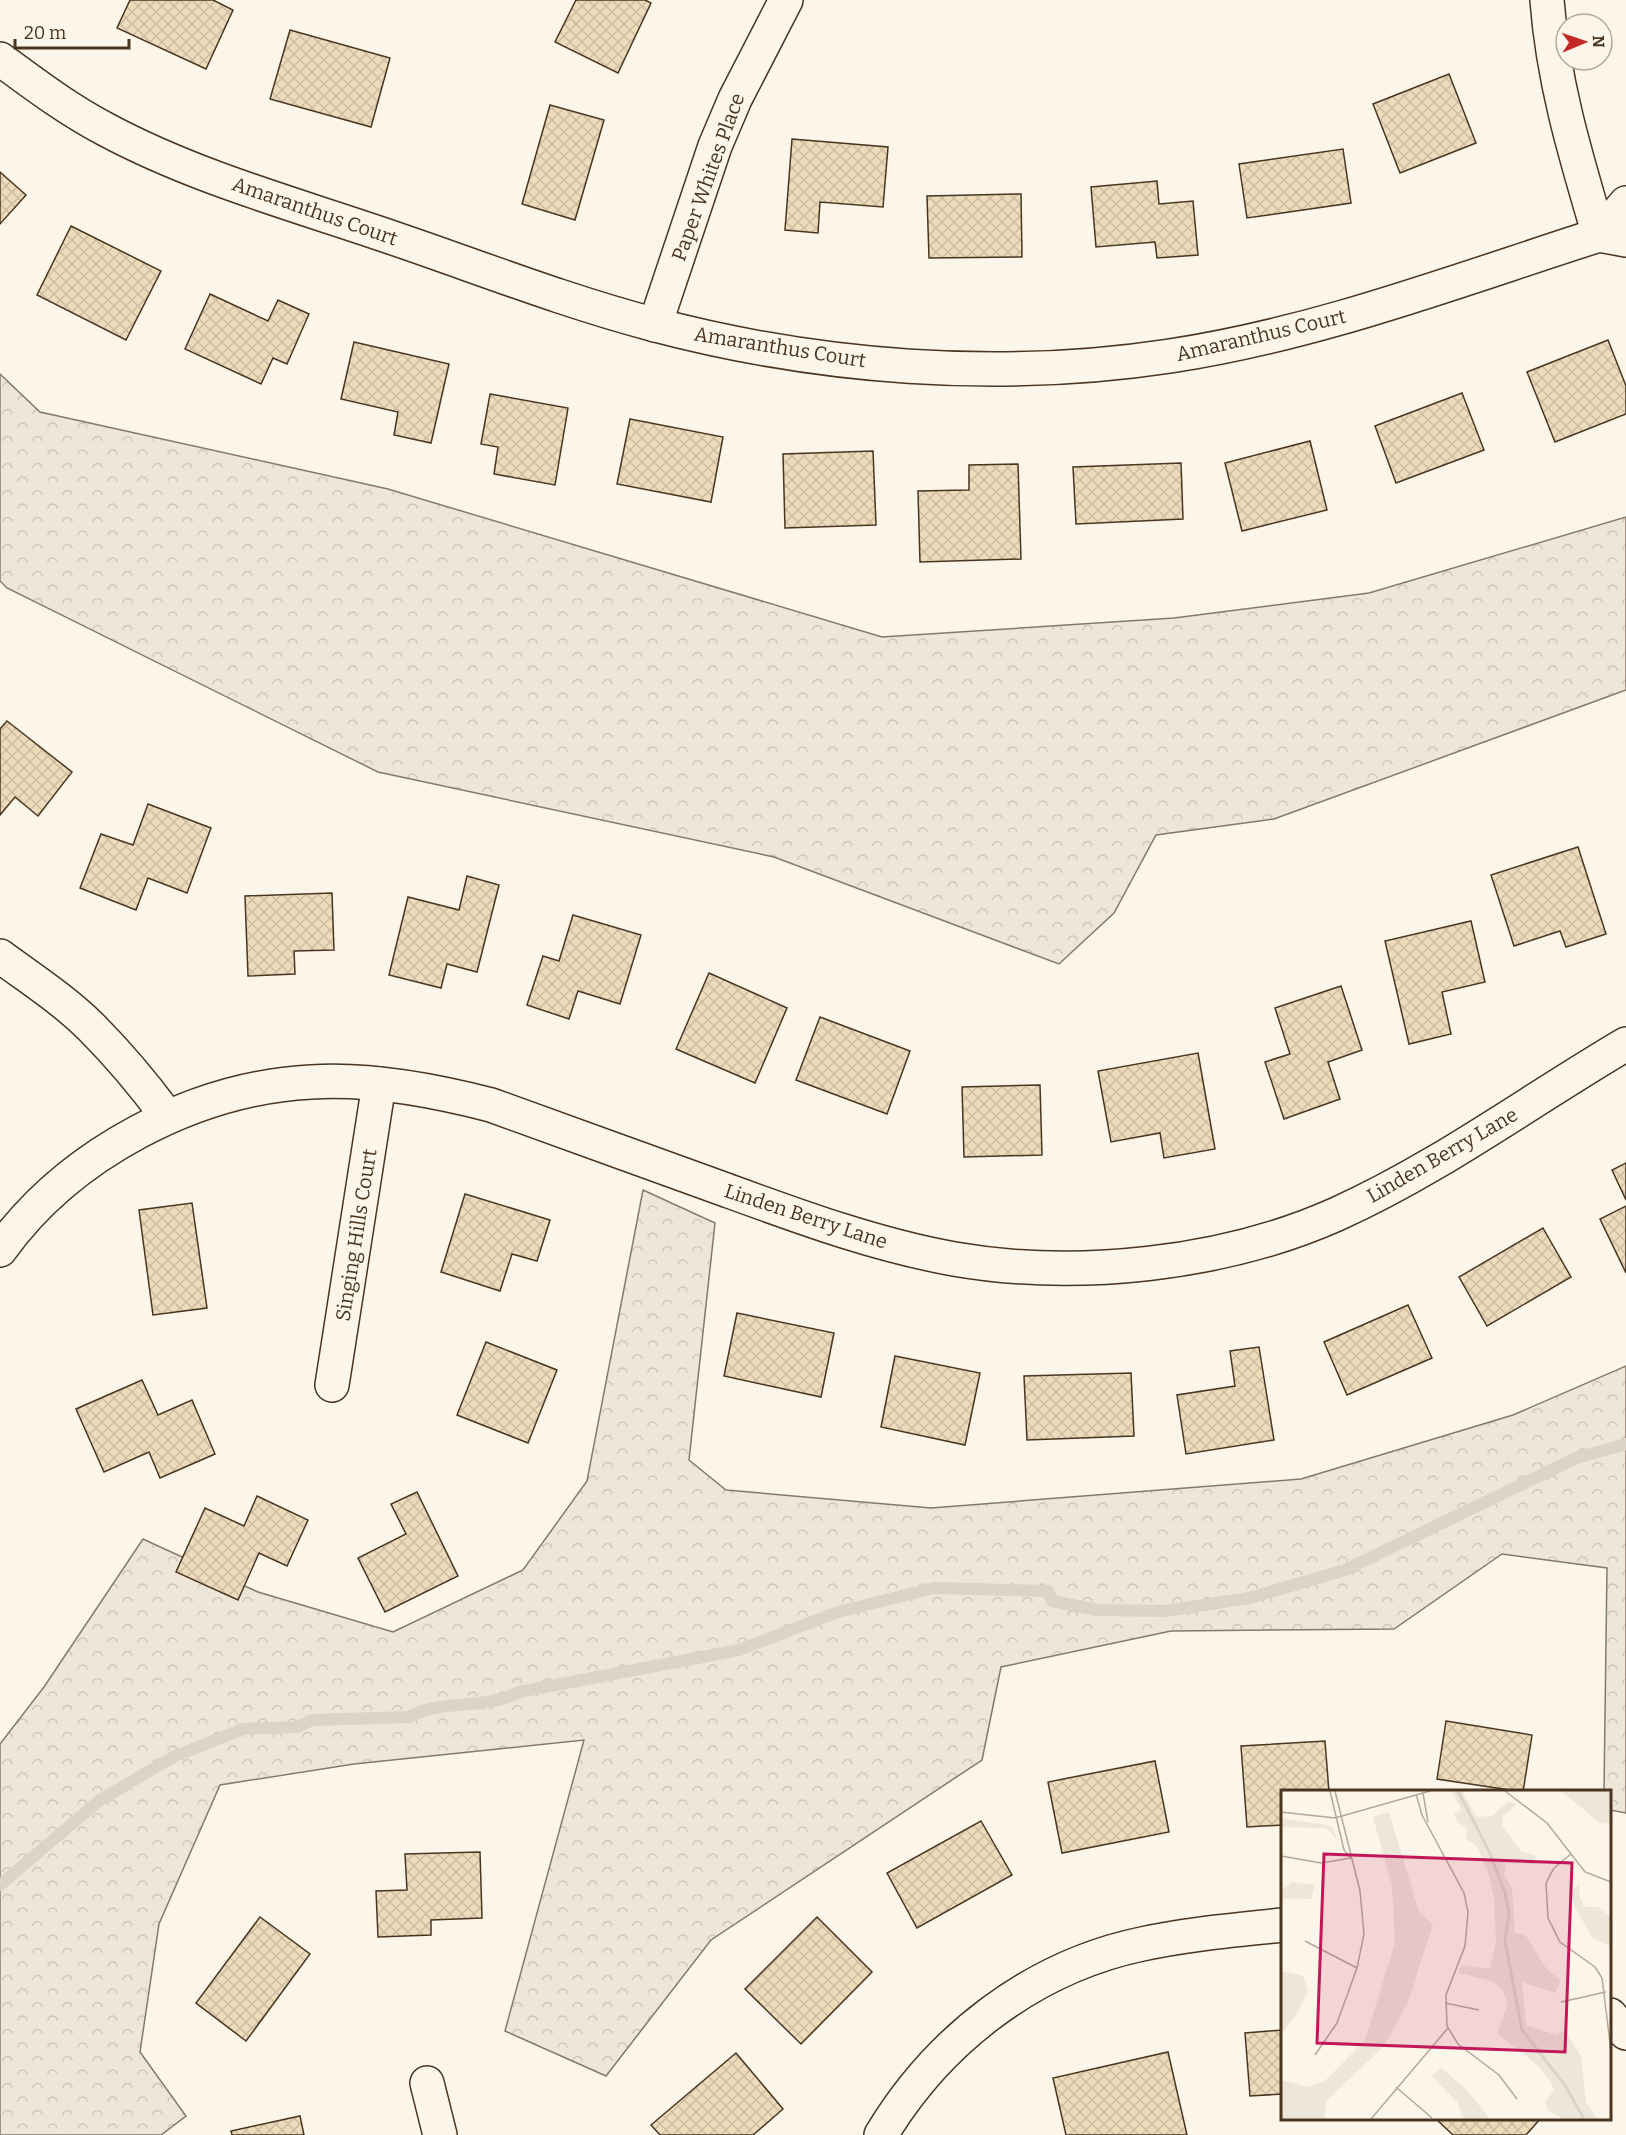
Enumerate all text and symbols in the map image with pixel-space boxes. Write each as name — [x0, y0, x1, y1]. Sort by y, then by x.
scale bar — [15, 12, 129, 50]
north arrow — [1554, 12, 1614, 72]
text: 20 m — [24, 22, 66, 44]
text: N — [1589, 35, 1608, 48]
street label: Paper Whites Place — [666, 90, 750, 264]
street label: Amaranthus Court — [229, 171, 401, 251]
street label: Amaranthus Court — [1174, 304, 1348, 366]
street label: Amaranthus Court — [692, 322, 868, 372]
street label: Linden Berry Lane — [1362, 1102, 1522, 1208]
street label: Singing Hills Court — [331, 1147, 381, 1323]
street label: Linden Berry Lane — [721, 1178, 891, 1254]
inset map — [1281, 1790, 1611, 2120]

